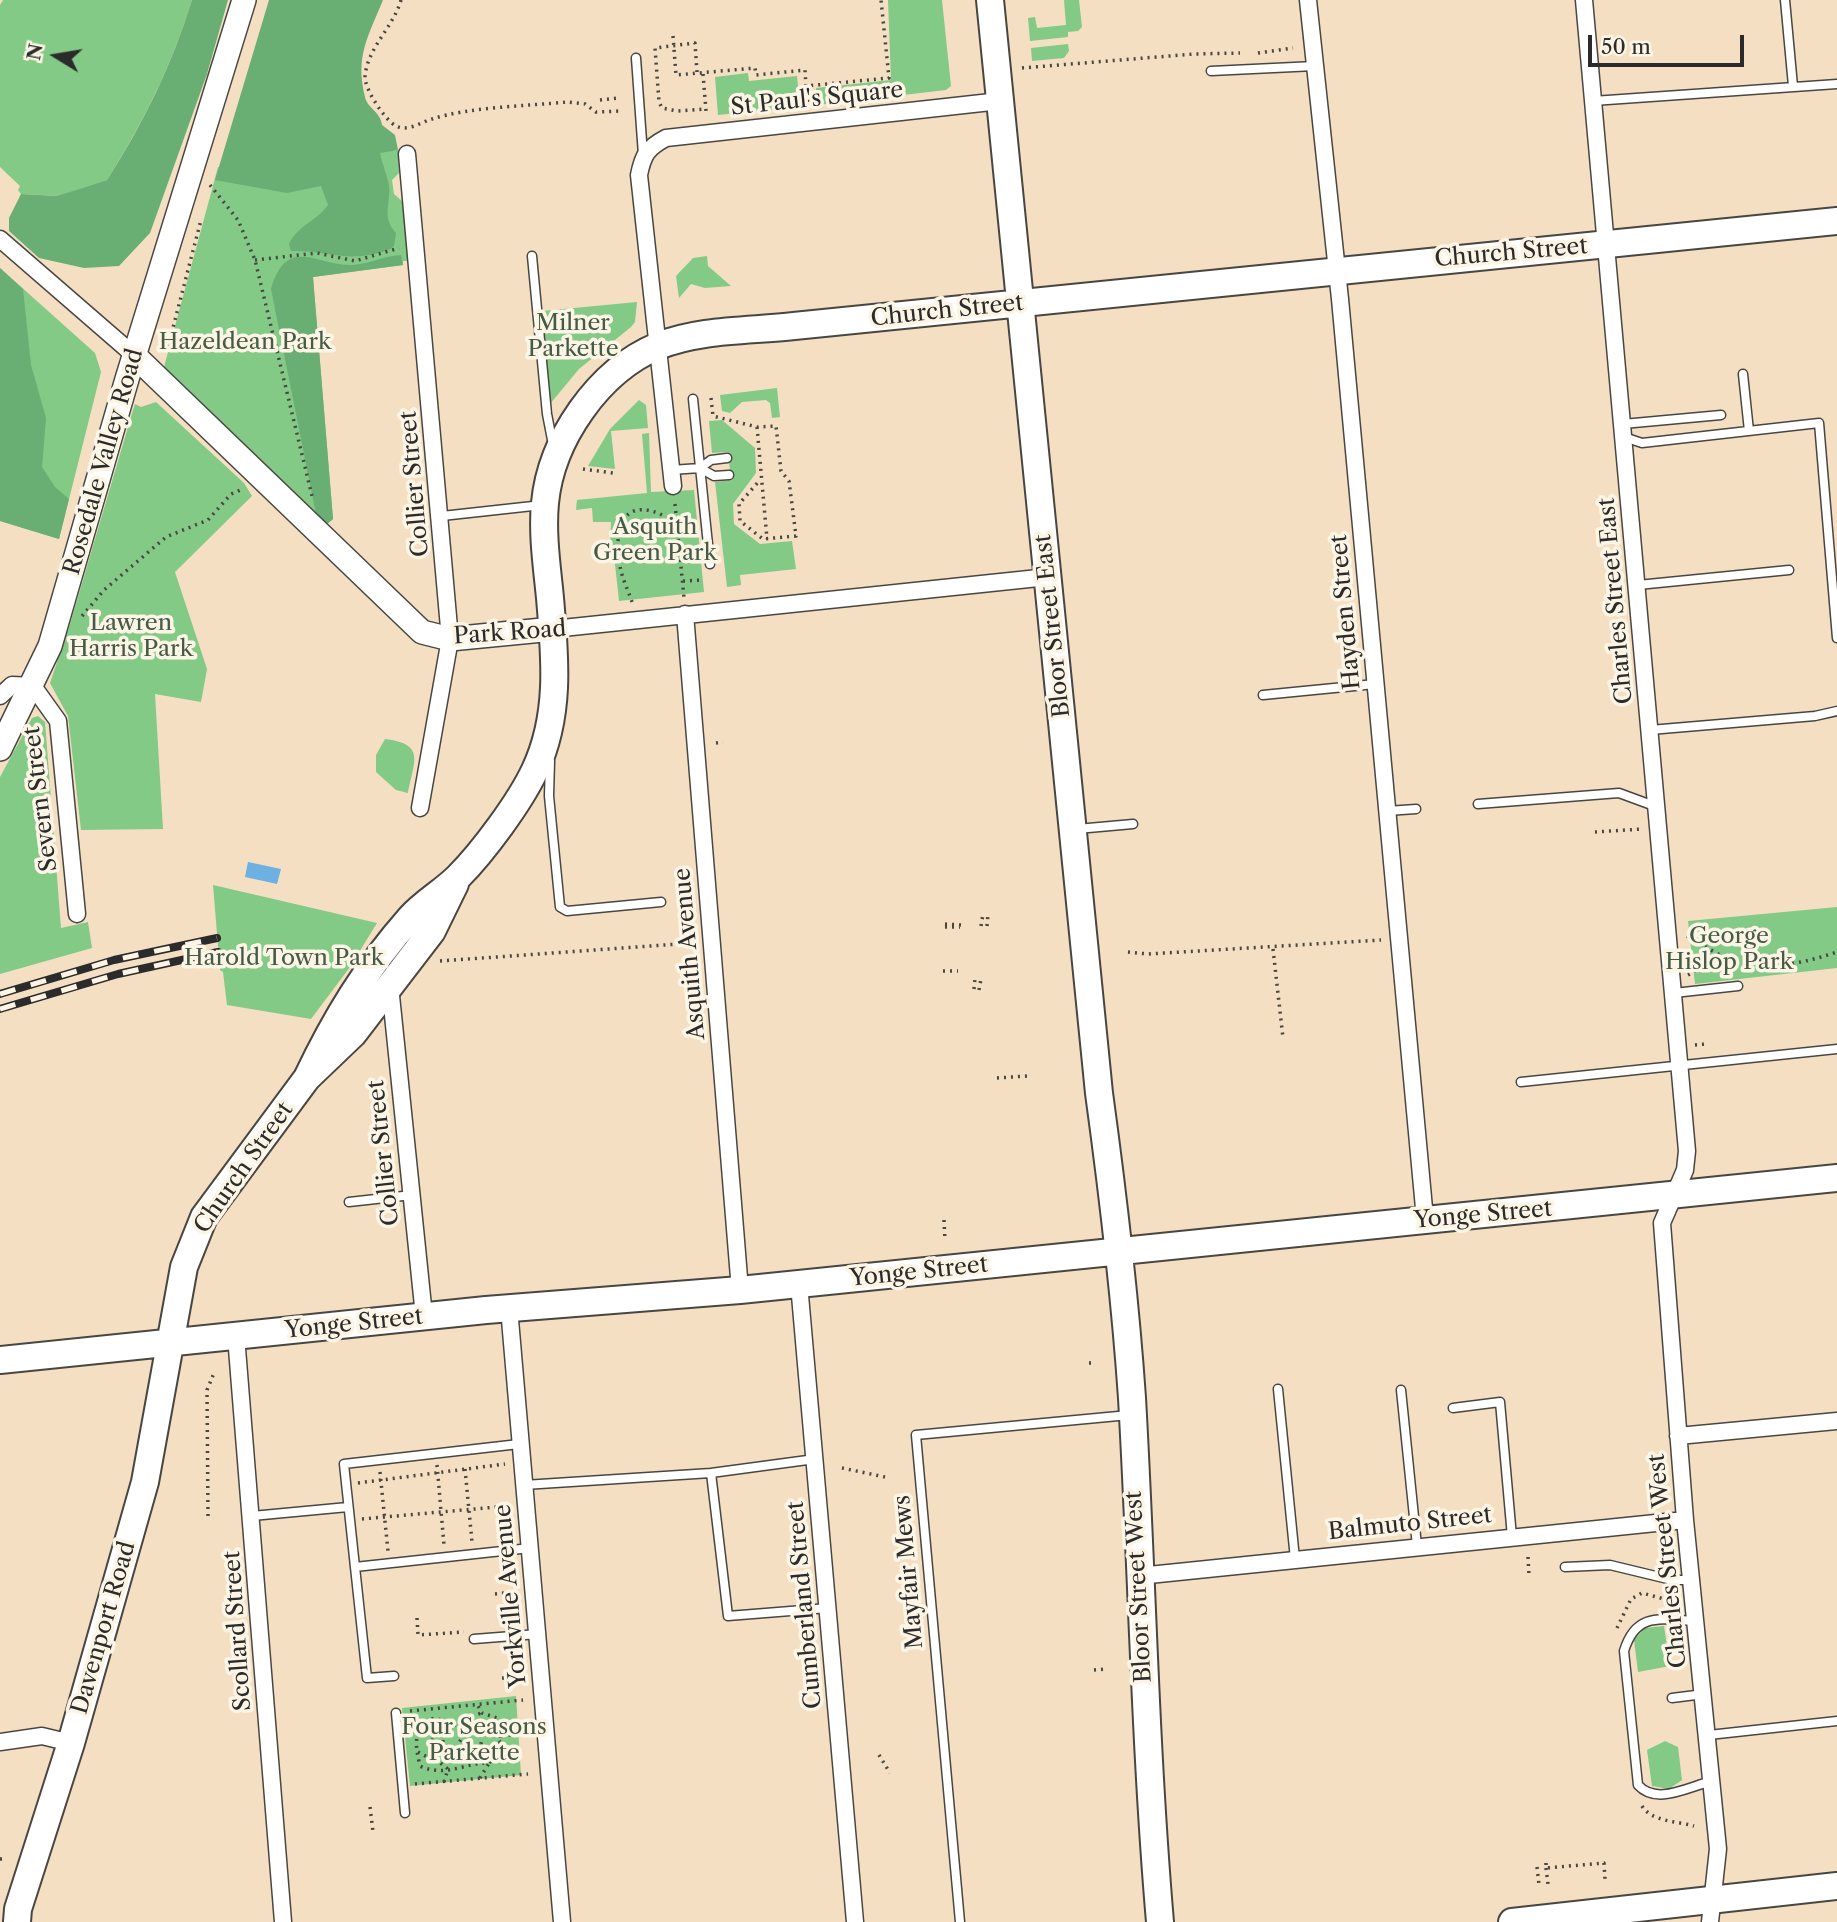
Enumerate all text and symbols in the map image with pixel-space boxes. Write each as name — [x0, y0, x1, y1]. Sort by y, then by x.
north arrow — [21, 21, 91, 91]
scale bar — [1592, 21, 1748, 65]
text: 50 m — [1601, 34, 1651, 59]
text: N — [22, 42, 48, 62]
street label: St Paul's Square — [729, 76, 905, 122]
street label: Church Street — [1433, 233, 1589, 273]
street label: Church Street — [869, 289, 1025, 333]
park label: Milner Parkette — [527, 309, 619, 363]
park label: Hazeldean Park — [159, 328, 331, 356]
street label: Rosedale Valley Road — [58, 346, 150, 578]
street label: Collier Street — [395, 410, 435, 558]
street label: Charles Street East — [1593, 497, 1639, 705]
park label: Asquith Green Park — [593, 513, 717, 567]
street label: Bloor Street East — [1030, 533, 1076, 719]
street label: Hayden Street — [1325, 533, 1367, 691]
park label: Lawren Harris Park — [69, 609, 193, 663]
street label: Park Road — [453, 615, 567, 651]
street label: Severn Street — [18, 725, 64, 873]
street label: Asquith Avenue — [669, 867, 711, 1041]
park label: George Hislop Park — [1665, 922, 1793, 976]
park label: Harold Town Park — [184, 944, 384, 972]
street label: Collier Street — [363, 1079, 405, 1227]
street label: Church Street — [189, 1097, 299, 1239]
street label: Yonge Street — [1413, 1195, 1553, 1235]
street label: Yonge Street — [849, 1251, 989, 1293]
street label: Yonge Street — [284, 1303, 424, 1345]
street label: Charles Street West — [1643, 1453, 1693, 1669]
street label: Bloor Street West — [1120, 1490, 1158, 1684]
street label: Mayfair Mews — [889, 1494, 929, 1650]
street label: Cumberland Street — [782, 1500, 828, 1710]
street label: Balmuto Street — [1327, 1502, 1493, 1546]
street label: Yorkville Avenue — [489, 1503, 533, 1689]
street label: Davenport Road — [66, 1538, 142, 1718]
street label: Scollard Street — [219, 1550, 257, 1712]
park label: Four Seasons Parkette — [401, 1713, 547, 1767]

